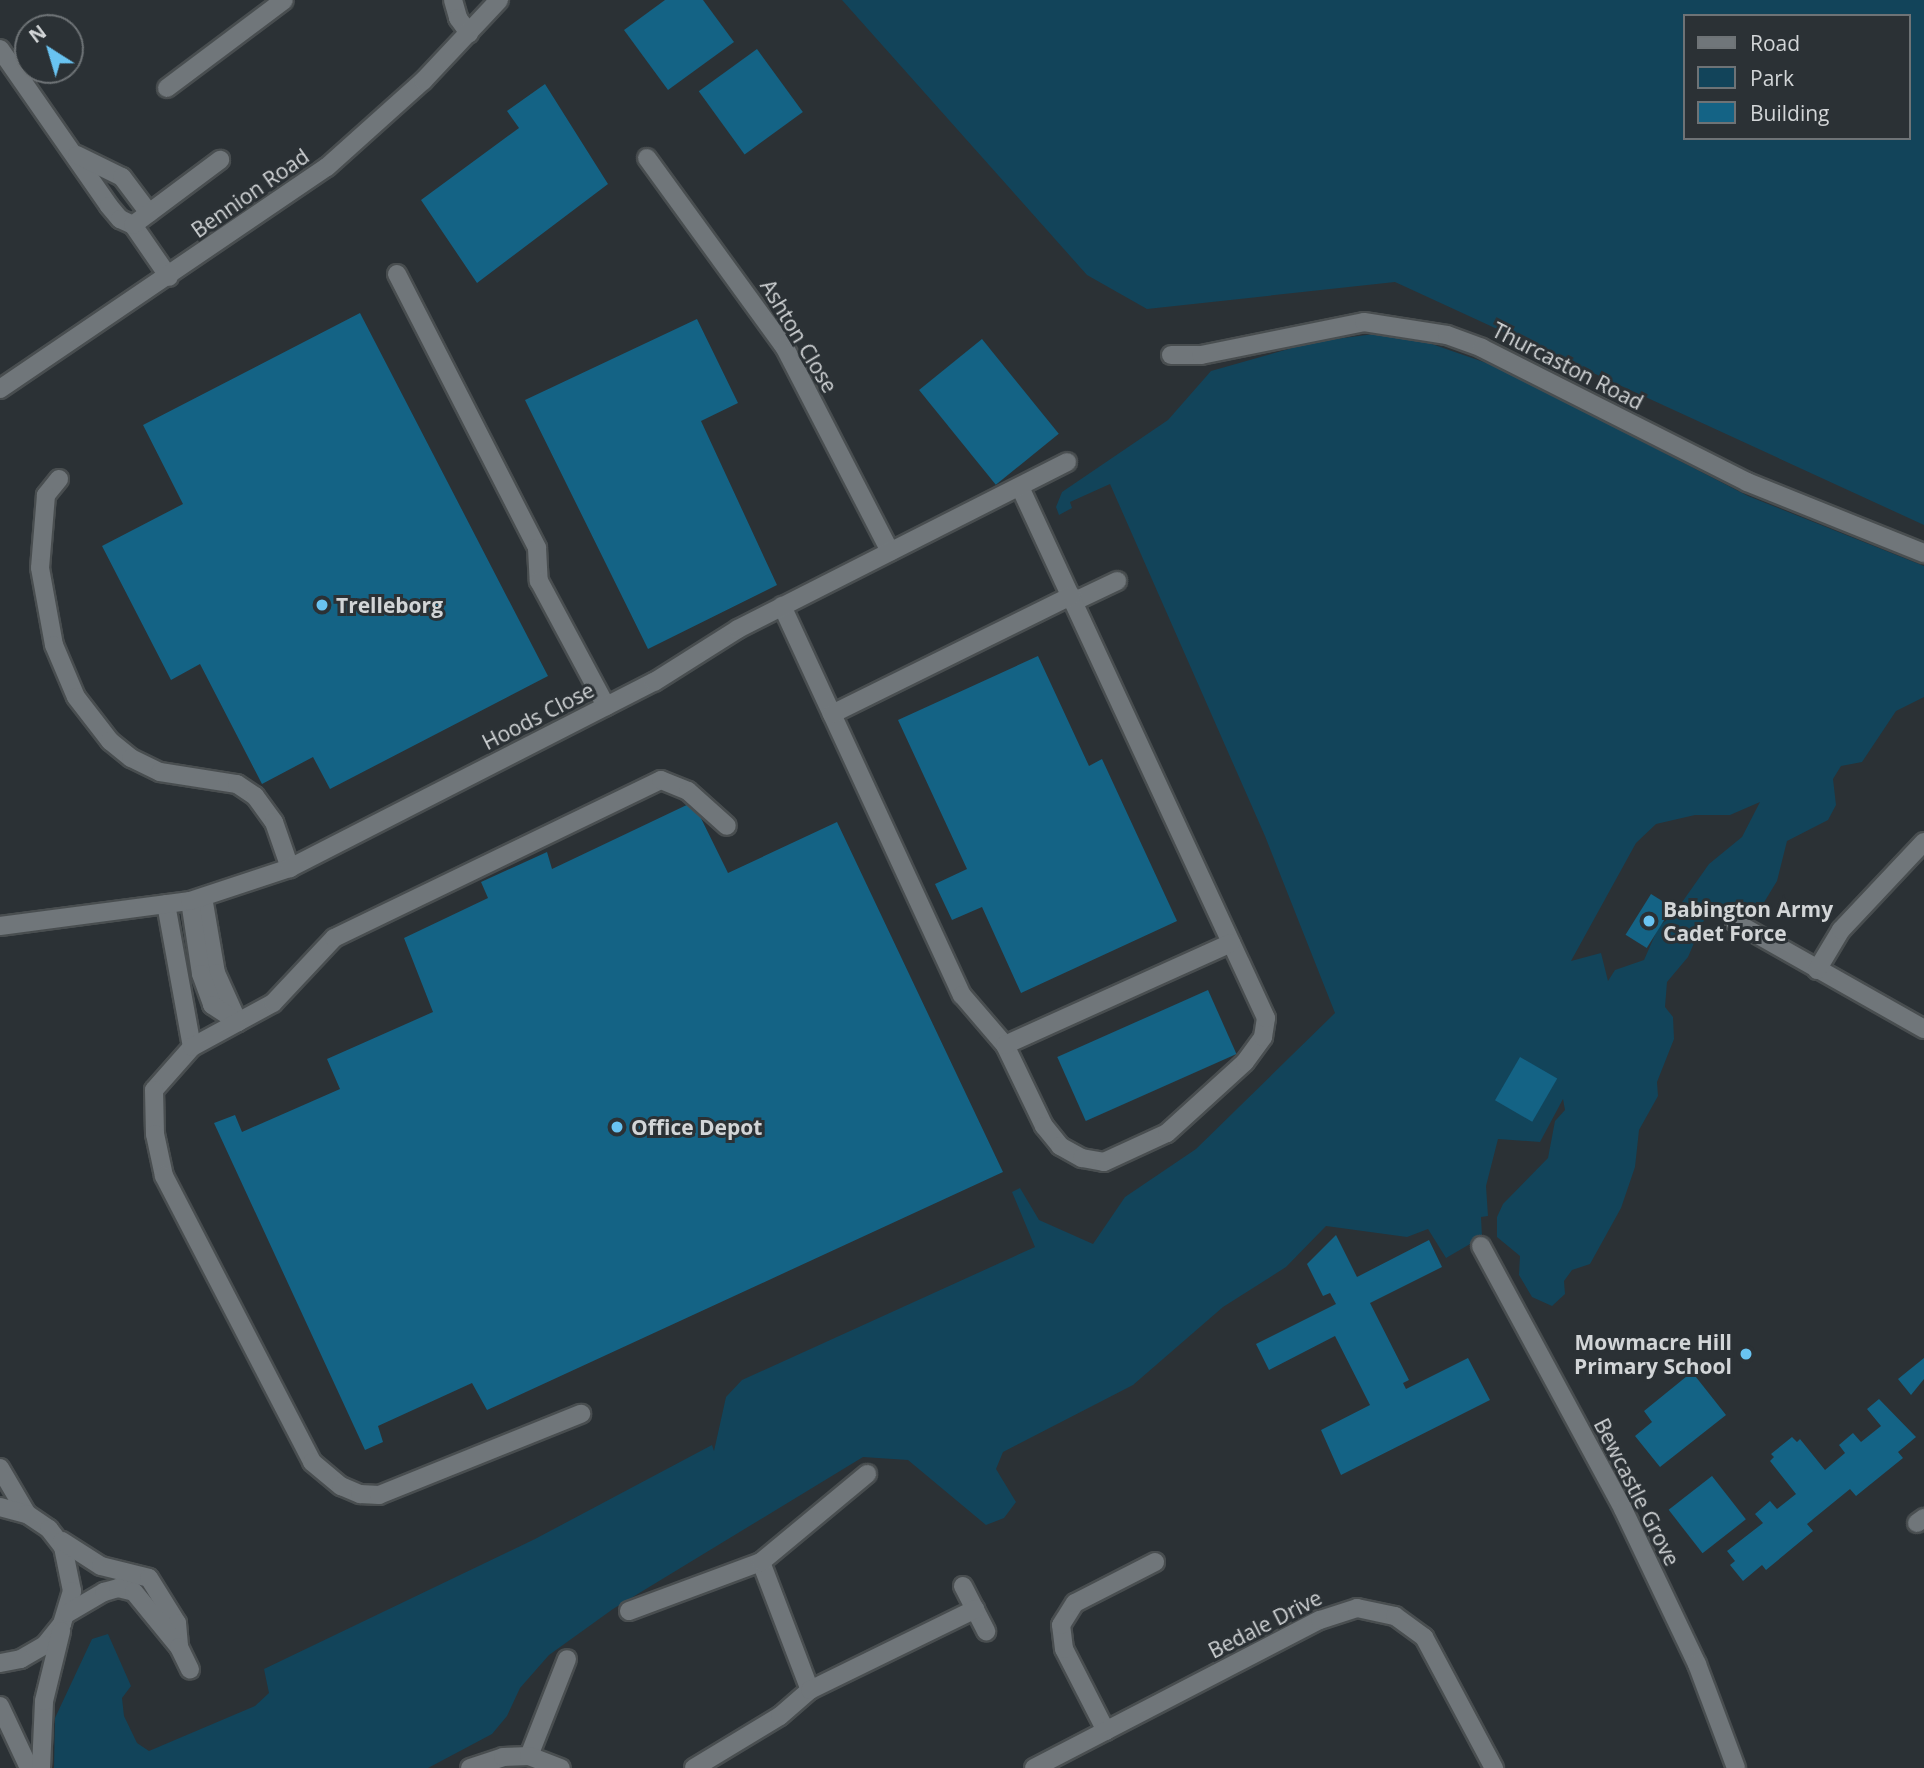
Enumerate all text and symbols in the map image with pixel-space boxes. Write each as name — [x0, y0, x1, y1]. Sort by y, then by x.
north arrow — [14, 14, 84, 84]
legend — [1682, 14, 1910, 140]
text: N — [24, 19, 52, 49]
text: Road — [1750, 29, 1800, 57]
text: Park — [1750, 64, 1794, 92]
text: Building — [1750, 99, 1829, 127]
street label: Bennion Road — [186, 143, 314, 243]
street label: Ashton Close — [755, 275, 843, 397]
street label: Thurcaston Road — [1488, 317, 1648, 415]
place label: Trelleborg — [336, 592, 443, 618]
marker: Trelleborg — [314, 597, 330, 613]
street label: Hoods Close — [478, 677, 598, 755]
place label: Babington Army Cadet Force — [1663, 896, 1833, 946]
marker: Babington Army Cadet Force — [1641, 913, 1657, 929]
place label: Office Depot — [631, 1114, 762, 1140]
marker: Office Depot — [609, 1119, 625, 1135]
place label: Mowmacre Hill Primary School — [1574, 1329, 1732, 1379]
marker: Mowmacre Hill Primary School — [1738, 1346, 1754, 1362]
street label: Bewcastle Grove — [1589, 1414, 1685, 1570]
street label: Bedale Drive — [1204, 1585, 1326, 1663]

